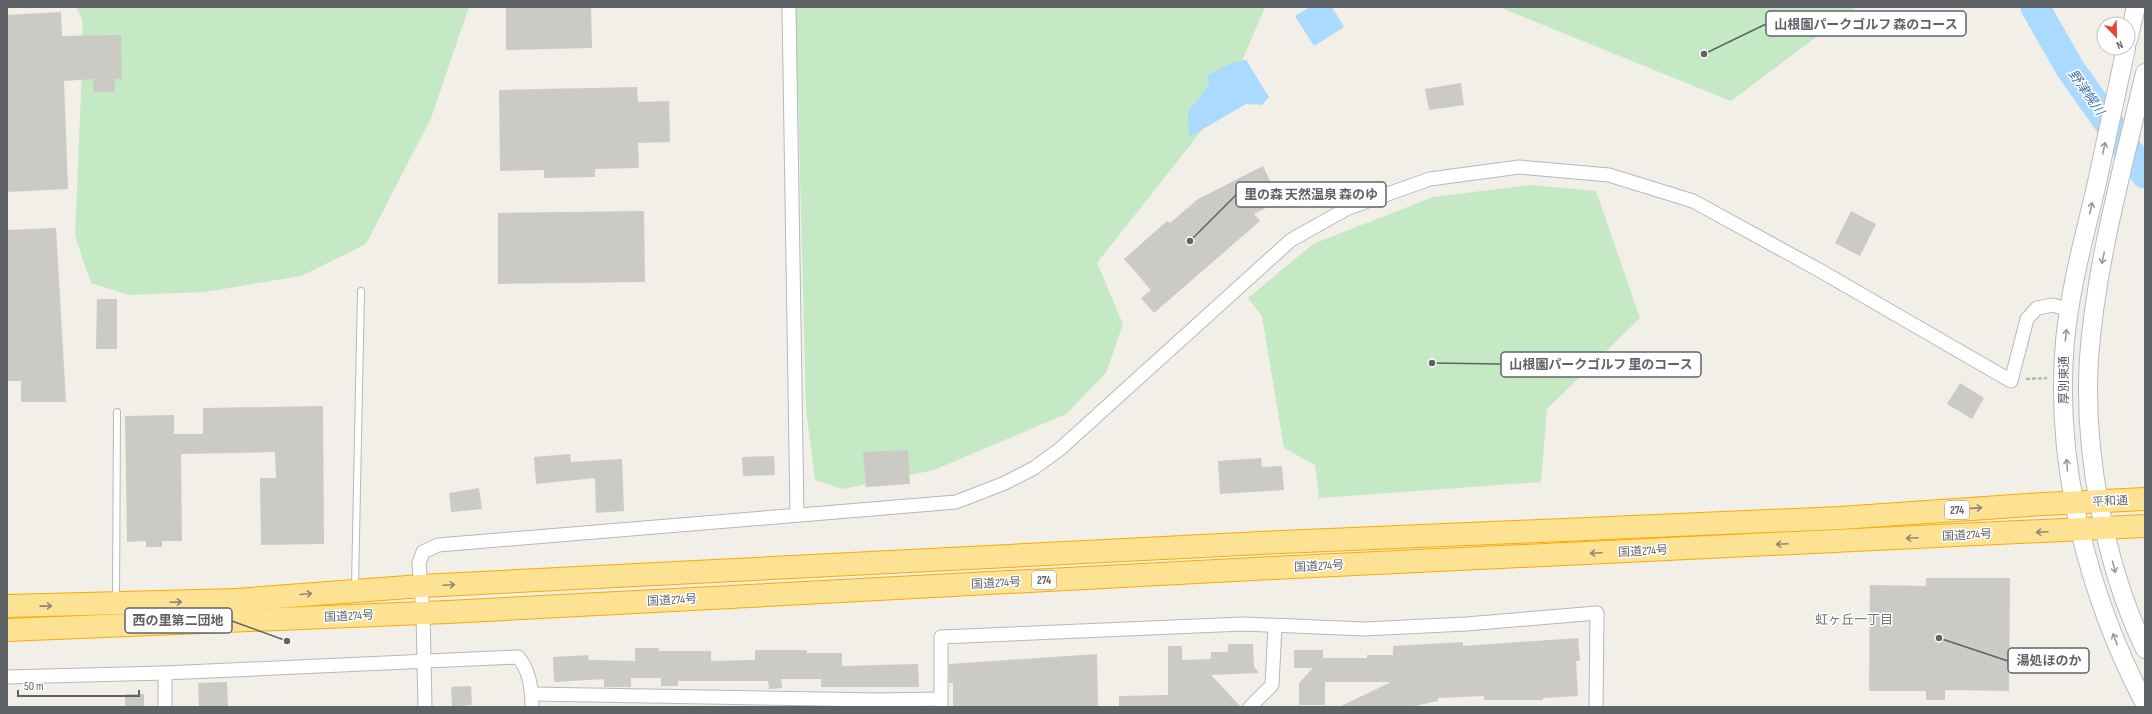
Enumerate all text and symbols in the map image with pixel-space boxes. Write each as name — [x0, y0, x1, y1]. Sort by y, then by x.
callout: 山根園パークゴルフ 森のコース — [1766, 11, 1966, 36]
north arrow — [2096, 16, 2136, 56]
text: 山根園パークゴルフ 森のコース — [1774, 17, 1958, 33]
text: N — [2114, 38, 2125, 52]
water label: 野津幌川 — [2065, 67, 2109, 120]
one-way arrow — [2101, 142, 2109, 155]
callout: 里の森 天然温泉 森のゆ — [1236, 182, 1386, 207]
text: 里の森 天然温泉 森のゆ — [1244, 187, 1378, 203]
one-way arrow — [2087, 201, 2095, 214]
one-way arrow — [2099, 251, 2107, 264]
one-way arrow — [2062, 329, 2069, 342]
callout: 山根園パークゴルフ 里のコース — [1501, 352, 1701, 377]
street label: 厚別東通 — [2057, 356, 2072, 404]
text: 山根園パークゴルフ 里のコース — [1509, 357, 1693, 373]
one-way arrow — [2064, 459, 2071, 472]
street label: 平和通 — [2092, 493, 2128, 510]
road number: 274 — [1945, 501, 1969, 519]
one-way arrow — [1969, 505, 1982, 512]
street label: 国道274号 — [1942, 527, 1992, 544]
one-way arrow — [2036, 528, 2049, 535]
one-way arrow — [1906, 534, 1919, 542]
one-way arrow — [1776, 540, 1789, 548]
street label: 国道274号 — [1618, 543, 1668, 560]
one-way arrow — [1590, 549, 1603, 556]
street label: 国道274号 — [1294, 558, 1344, 575]
one-way arrow — [2111, 560, 2118, 573]
road number: 274 — [1032, 571, 1056, 589]
street label: 国道274号 — [971, 575, 1021, 592]
one-way arrow — [442, 581, 455, 589]
one-way arrow — [299, 591, 312, 598]
street label: 国道274号 — [647, 592, 697, 609]
one-way arrow — [169, 598, 182, 606]
one-way arrow — [39, 602, 52, 609]
callout: 西の里第二団地 — [125, 608, 232, 633]
street label: 国道274号 — [324, 608, 374, 625]
district label: 虹ヶ丘一丁目 — [1815, 612, 1893, 628]
text: 西の里第二団地 — [132, 613, 224, 629]
one-way arrow — [2110, 633, 2118, 645]
callout: 湯処ほのか — [2008, 648, 2089, 673]
text: 湯処ほのか — [2016, 653, 2082, 669]
scale bar — [18, 672, 139, 698]
text: 50 m — [24, 679, 44, 694]

